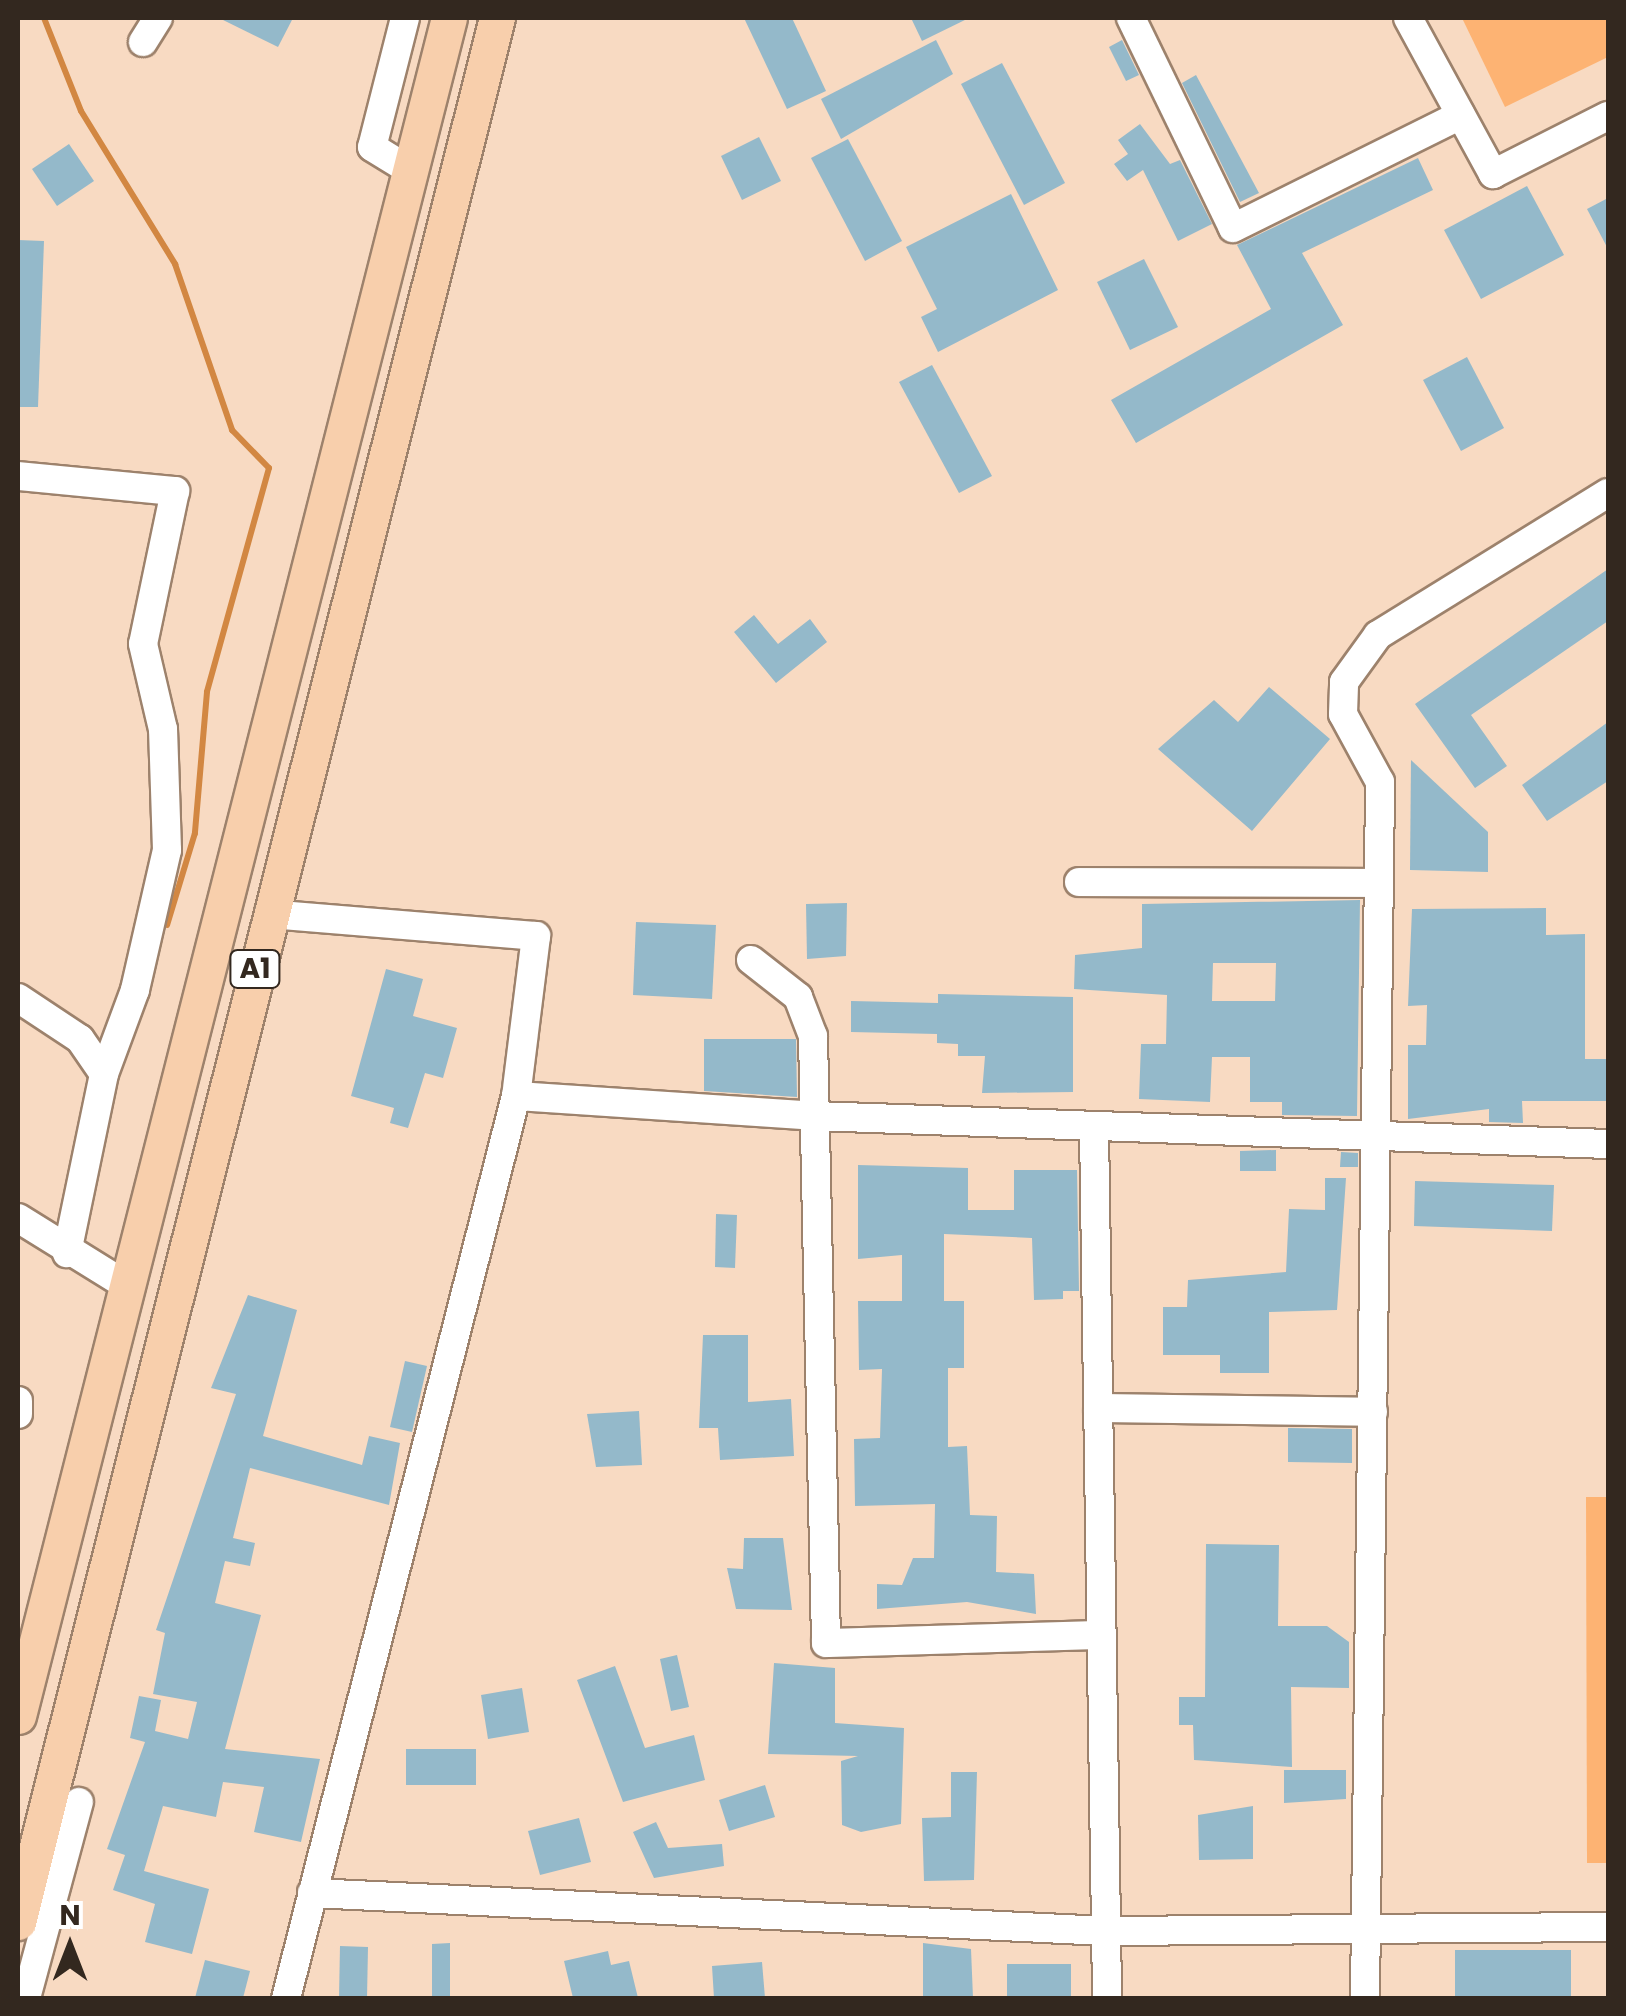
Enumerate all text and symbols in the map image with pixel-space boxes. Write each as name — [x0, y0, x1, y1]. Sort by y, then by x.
road number: A1 — [228, 946, 282, 992]
north arrow — [20, 1896, 120, 1996]
text: N — [59, 1896, 81, 1935]

